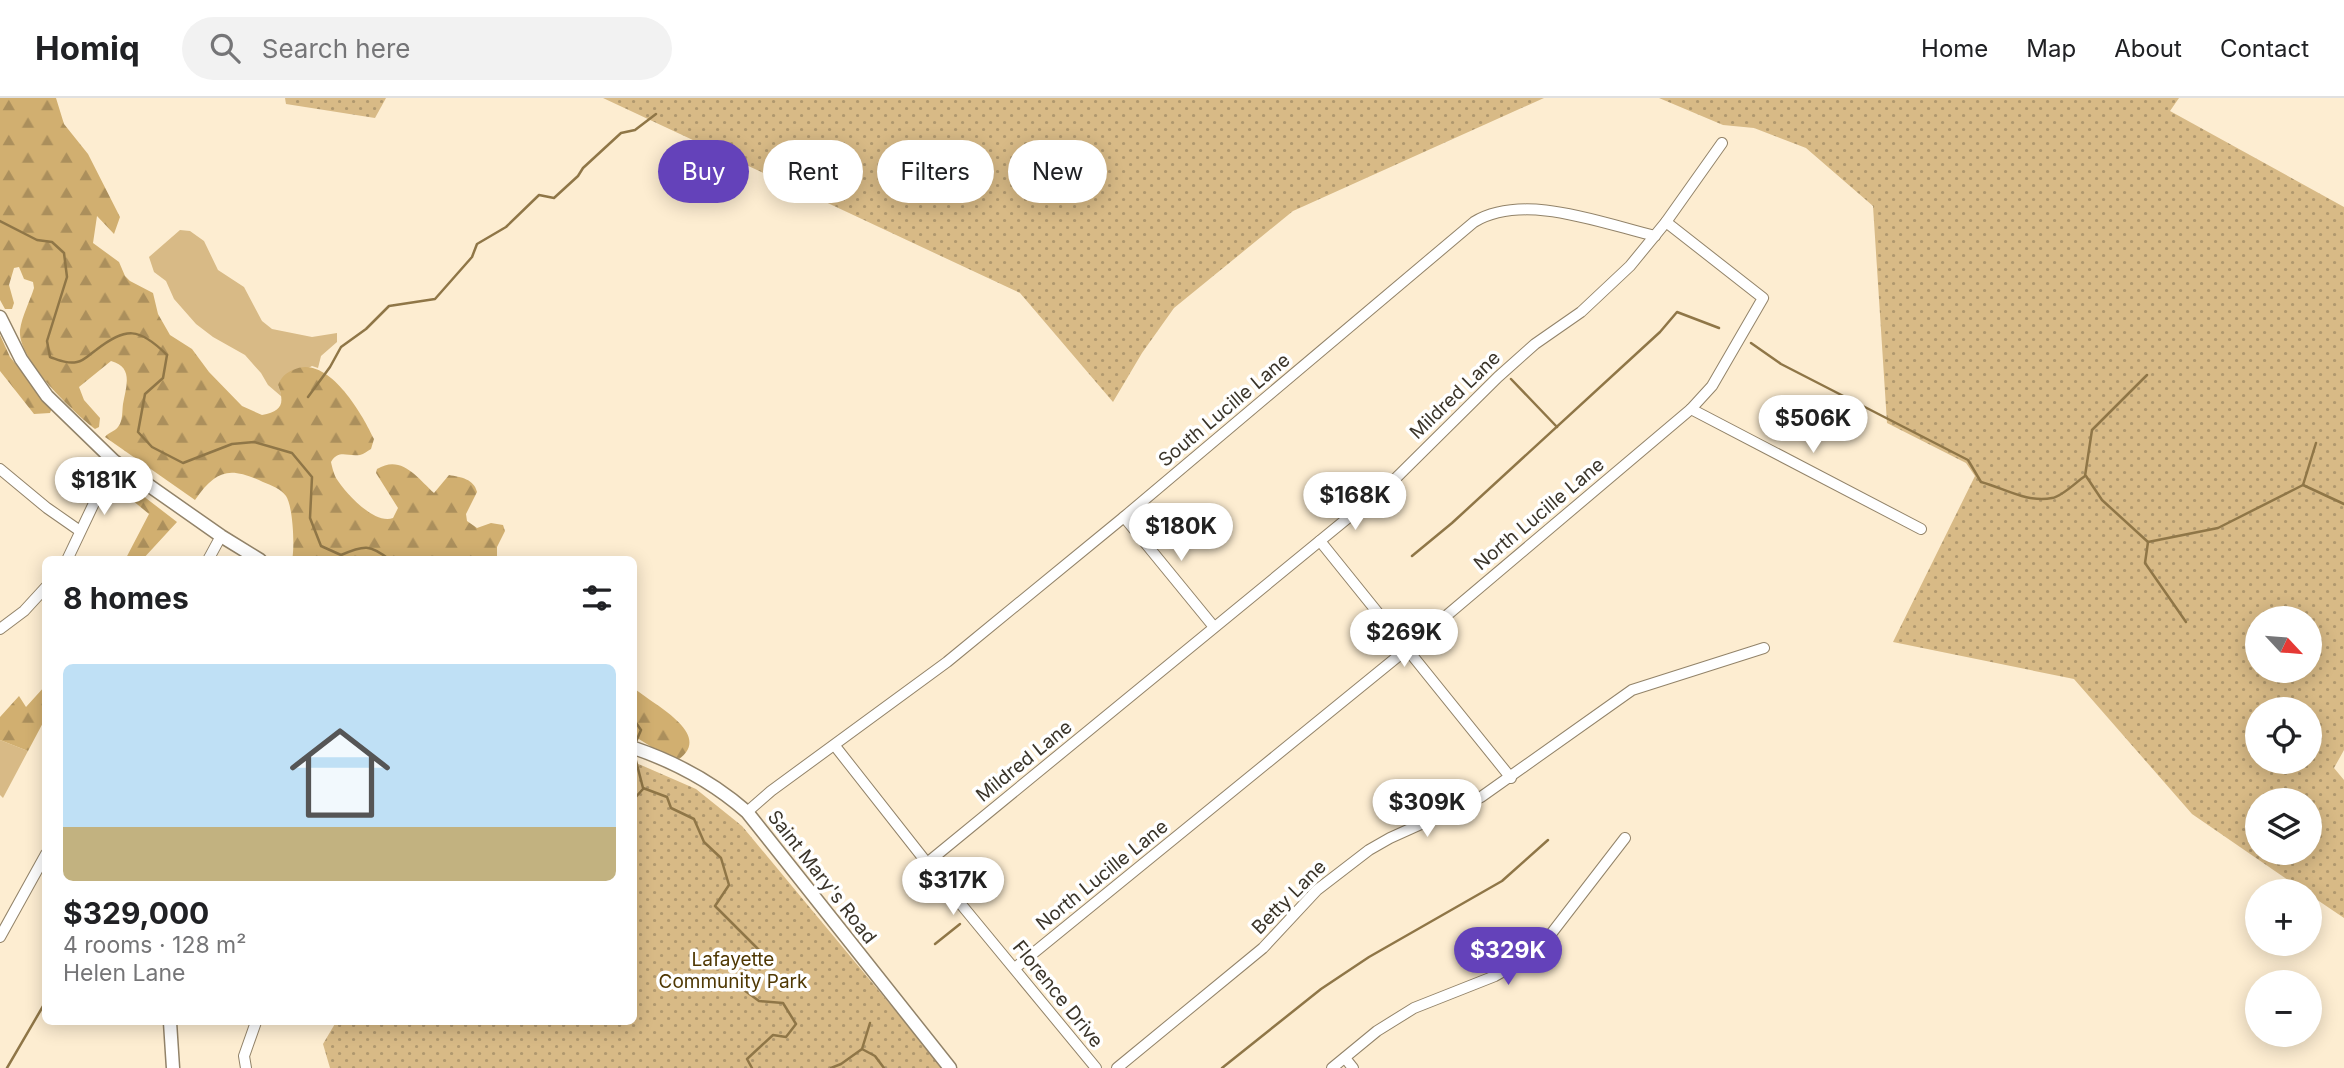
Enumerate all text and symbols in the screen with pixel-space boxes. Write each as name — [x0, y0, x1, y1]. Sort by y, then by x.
search box — [182, 17, 672, 80]
text: Homiq — [35, 28, 140, 68]
icon: search — [206, 29, 244, 67]
text: Search here — [262, 33, 410, 64]
text: Home — [1921, 34, 1988, 63]
text: Map — [2026, 34, 2076, 63]
text: About — [2114, 34, 2182, 63]
text: Contact — [2220, 34, 2309, 63]
chip: Buy — [658, 140, 749, 203]
chip: Rent — [763, 140, 863, 203]
chip: Filters — [877, 140, 994, 203]
chip: New — [1008, 140, 1107, 203]
street label: Mildred Lane — [1405, 346, 1505, 444]
street label: South Lucille Lane — [1154, 348, 1294, 472]
pin: $506K — [1764, 396, 1862, 455]
text: $506K — [1775, 404, 1851, 432]
street label: North Lucille Lane — [1469, 453, 1609, 575]
pin: $181K — [55, 458, 153, 517]
text: $181K — [71, 466, 137, 494]
pin: $168K — [1306, 472, 1404, 532]
text: $168K — [1319, 481, 1391, 509]
pin: $180K — [1132, 504, 1230, 563]
text: $180K — [1145, 512, 1217, 540]
icon: filters — [578, 579, 616, 617]
text: 8 homes — [63, 580, 189, 616]
north arrow — [2245, 606, 2322, 682]
map controls — [2245, 606, 2322, 1047]
pin: $269K — [1355, 610, 1453, 669]
text: $269K — [1366, 618, 1442, 646]
button: locate — [2245, 697, 2322, 774]
icon: home — [277, 710, 403, 836]
street label: Mildred Lane — [971, 715, 1077, 807]
pin: $309K — [1378, 780, 1476, 839]
text: $309K — [1389, 788, 1465, 816]
button: layers — [2245, 788, 2322, 865]
street label: Saint Mary's Road — [763, 806, 881, 948]
street label: North Lucille Lane — [1032, 815, 1172, 935]
street label: Betty Lane — [1247, 855, 1331, 939]
pin: $317K — [904, 858, 1002, 917]
text: $317K — [918, 866, 988, 894]
button: + — [2245, 879, 2322, 956]
text: $329,000 — [63, 895, 209, 931]
pin: $329K — [1459, 928, 1557, 987]
text: 4 rooms · 128 m² — [63, 931, 246, 959]
street label: Florence Drive — [1008, 936, 1108, 1052]
text: $329K — [1470, 936, 1546, 964]
park label: Lafayette Community Park — [659, 948, 808, 993]
text: Helen Lane — [63, 959, 185, 987]
button: − — [2245, 970, 2322, 1047]

